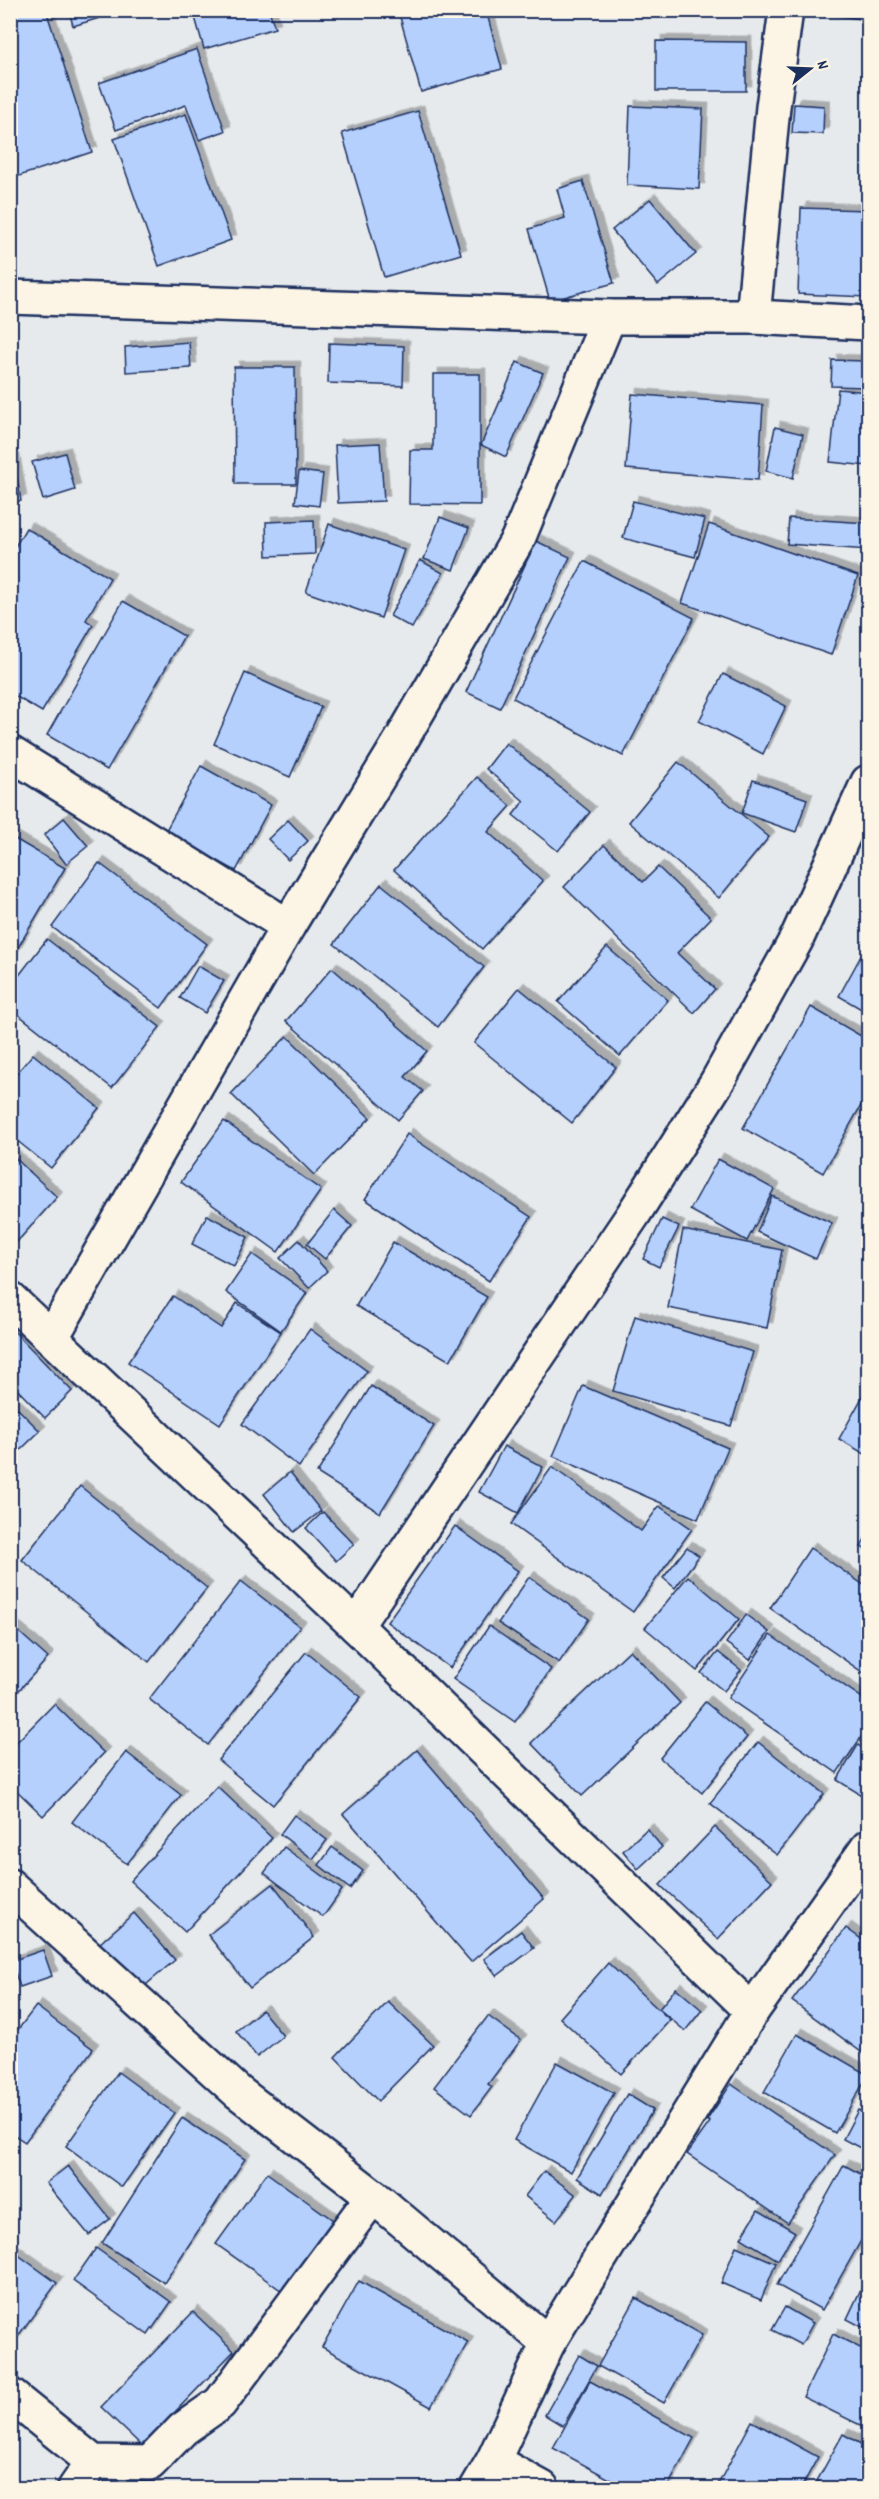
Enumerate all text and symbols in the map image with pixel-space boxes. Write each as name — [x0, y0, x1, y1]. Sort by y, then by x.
north arrow — [780, 39, 840, 99]
text: N — [810, 58, 834, 73]

